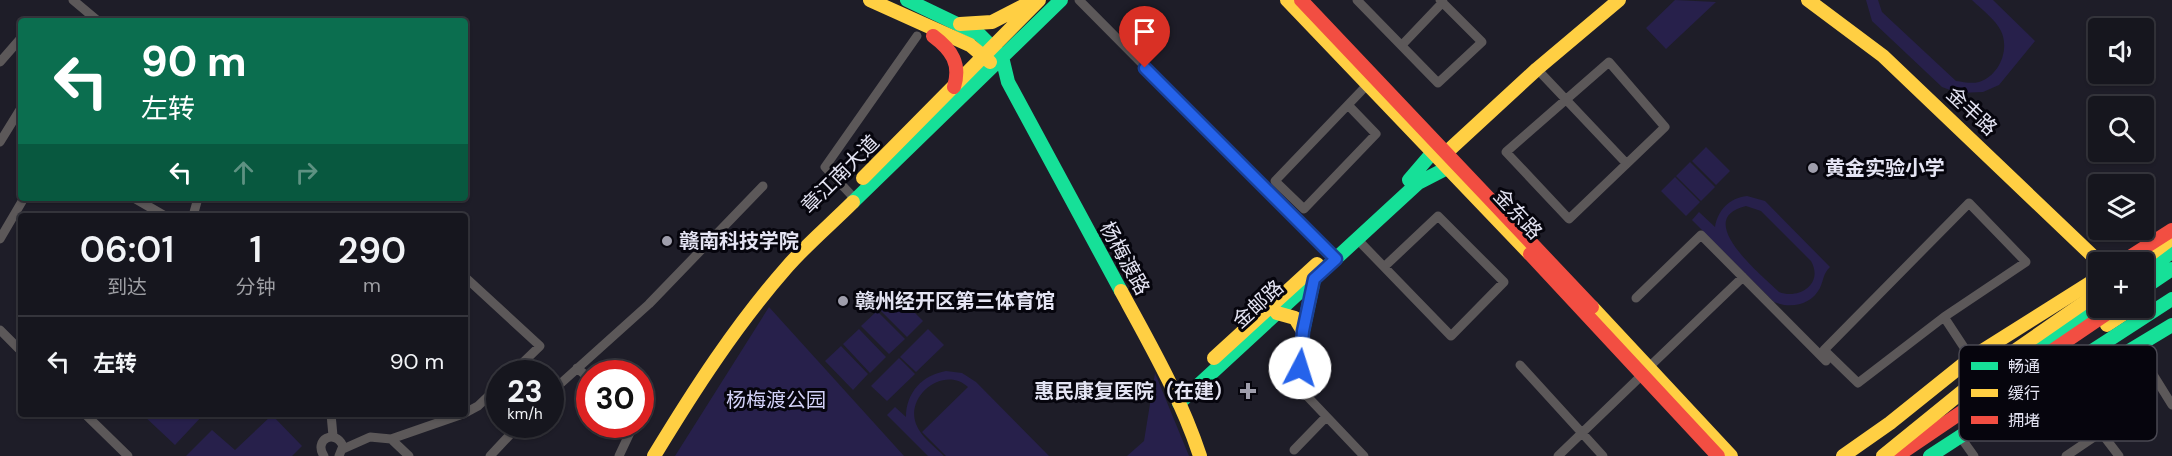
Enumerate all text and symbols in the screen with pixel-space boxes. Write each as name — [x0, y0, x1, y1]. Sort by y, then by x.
pin — [1119, 6, 1170, 68]
icon: arrive — [1128, 15, 1161, 48]
map controls — [2088, 18, 2154, 318]
button: sound — [2088, 18, 2154, 84]
text: 90 m — [141, 34, 247, 89]
icon: left — [42, 42, 120, 120]
street label: 金丰路 — [1941, 81, 2003, 141]
text: 左转 — [141, 91, 195, 126]
button: search — [2088, 96, 2154, 162]
street label: 章江南大道 — [795, 129, 885, 219]
place label: 黄金实验小学 — [1825, 155, 1945, 181]
icon: left — [164, 156, 197, 189]
icon: ahead — [227, 156, 260, 189]
icon: right — [290, 156, 323, 189]
marker: 黄金实验小学 — [1806, 161, 1820, 175]
button: layers — [2088, 174, 2154, 240]
street label: 金东路 — [1488, 183, 1548, 245]
street label: 杨梅渡路 — [1094, 217, 1156, 299]
text: 06:01 — [80, 226, 174, 273]
text: 1 — [250, 226, 262, 273]
text: 290 — [338, 227, 406, 274]
place label: 赣南科技学院 — [679, 228, 799, 254]
marker: 赣南科技学院 — [660, 234, 674, 248]
button: + — [2088, 252, 2154, 318]
text: m — [363, 272, 381, 298]
text: 到达 — [107, 274, 147, 300]
text: 分钟 — [236, 274, 276, 300]
street label: 金邮路 — [1227, 274, 1289, 334]
place label: 赣州经开区第三体育馆 — [855, 288, 1055, 314]
marker: 赣州经开区第三体育馆 — [836, 294, 850, 308]
position arrow — [1268, 336, 1332, 400]
icon: left — [42, 345, 75, 378]
legend — [1959, 345, 2157, 441]
text: 90 m — [390, 347, 444, 376]
text: 左转 — [93, 349, 137, 378]
text: 畅通 — [2008, 356, 2040, 377]
speed limit sign: 30 — [576, 360, 654, 438]
text: 23 — [507, 372, 543, 411]
place label: 惠民康复医院（在建） — [1034, 378, 1234, 404]
marker: 惠民康复医院（在建） — [1239, 382, 1257, 400]
text: 缓行 — [2008, 383, 2040, 404]
park label: 杨梅渡公园 — [726, 387, 826, 413]
text: km/h — [507, 404, 543, 424]
text: 拥堵 — [2008, 410, 2040, 431]

